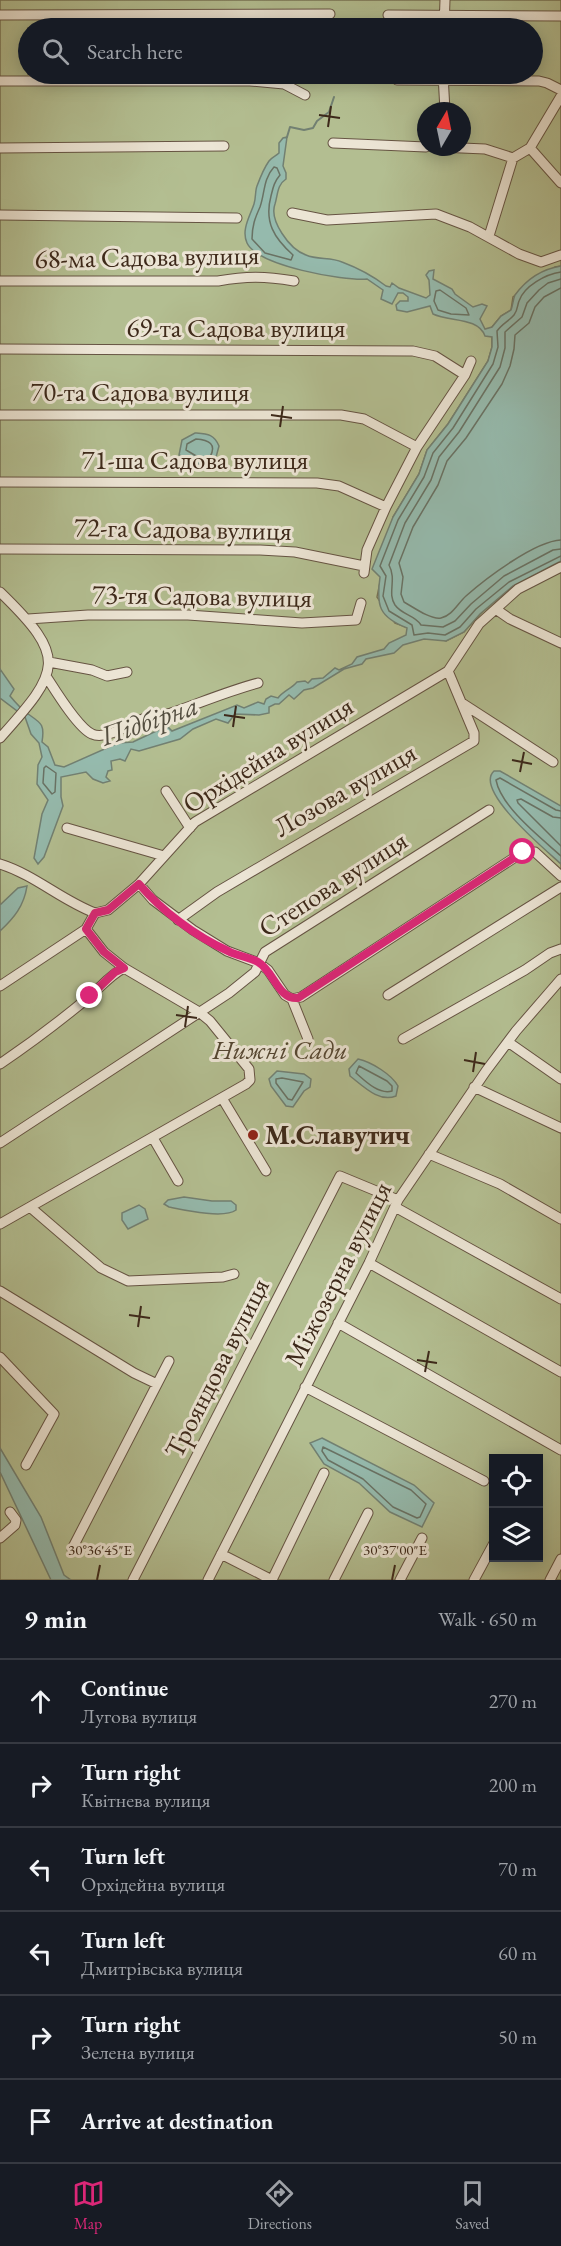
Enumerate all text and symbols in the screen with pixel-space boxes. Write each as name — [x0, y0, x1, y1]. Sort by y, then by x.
search box — [18, 18, 543, 84]
icon: search — [39, 35, 72, 68]
text: Search here — [87, 37, 182, 66]
north arrow — [417, 102, 471, 156]
street label: 68-ма Садова вулиця — [34, 237, 260, 276]
street label: 69-та Садова вулиця — [126, 310, 346, 345]
street label: 70-та Садова вулиця — [30, 374, 250, 409]
street label: 71-ша Садова вулиця — [82, 442, 308, 477]
street label: 72-га Садова вулиця — [74, 509, 292, 548]
street label: 73-тя Садова вулиця — [92, 576, 312, 615]
water label: Підбірна — [94, 687, 203, 754]
street label: Орхідейна вулиця — [176, 688, 360, 821]
street label: Лозова вулиця — [267, 735, 422, 844]
street label: Степова вулиця — [252, 822, 414, 945]
route start — [509, 838, 535, 864]
route end — [76, 982, 102, 1008]
park label: Нижні Сади — [211, 1032, 348, 1067]
place label: М.Славутич — [265, 1117, 410, 1152]
marker: М.Славутич — [246, 1128, 260, 1142]
street label: Міжозерна вулиця — [276, 1175, 399, 1372]
street label: Трояндова вулиця — [156, 1272, 277, 1464]
map controls — [489, 1454, 543, 1562]
button: locate — [489, 1454, 543, 1508]
button: layers — [489, 1508, 543, 1562]
text: 30°36'45"E — [68, 1540, 133, 1559]
text: 30°37'00"E — [363, 1540, 428, 1559]
text: 9 min — [24, 1602, 87, 1636]
text: Walk · 650 m — [438, 1606, 537, 1632]
text: Continue — [81, 1674, 168, 1703]
icon: ahead — [24, 1685, 57, 1718]
text: 270 m — [489, 1688, 537, 1714]
text: Лугова вулиця — [81, 1703, 197, 1729]
text: Turn right — [81, 1758, 180, 1787]
icon: right — [24, 1769, 57, 1802]
text: 200 m — [489, 1772, 537, 1798]
text: Квітнева вулиця — [81, 1787, 210, 1813]
text: Turn left — [81, 1842, 165, 1871]
icon: left — [24, 1853, 57, 1886]
text: 70 m — [498, 1856, 537, 1882]
text: Орхідейна вулиця — [81, 1871, 225, 1897]
text: Turn left — [81, 1926, 165, 1955]
icon: left — [24, 1937, 57, 1970]
text: 60 m — [498, 1940, 537, 1966]
text: Дмитрівська вулиця — [81, 1955, 243, 1981]
text: Turn right — [81, 2010, 180, 2039]
icon: right — [24, 2021, 57, 2054]
text: 50 m — [498, 2024, 537, 2050]
text: Зелена вулиця — [81, 2039, 195, 2065]
icon: arrive — [24, 2105, 57, 2138]
text: Arrive at destination — [81, 2107, 273, 2136]
tab: Map — [72, 2177, 105, 2234]
tab: Directions — [248, 2177, 312, 2234]
tab: Saved — [455, 2177, 489, 2234]

